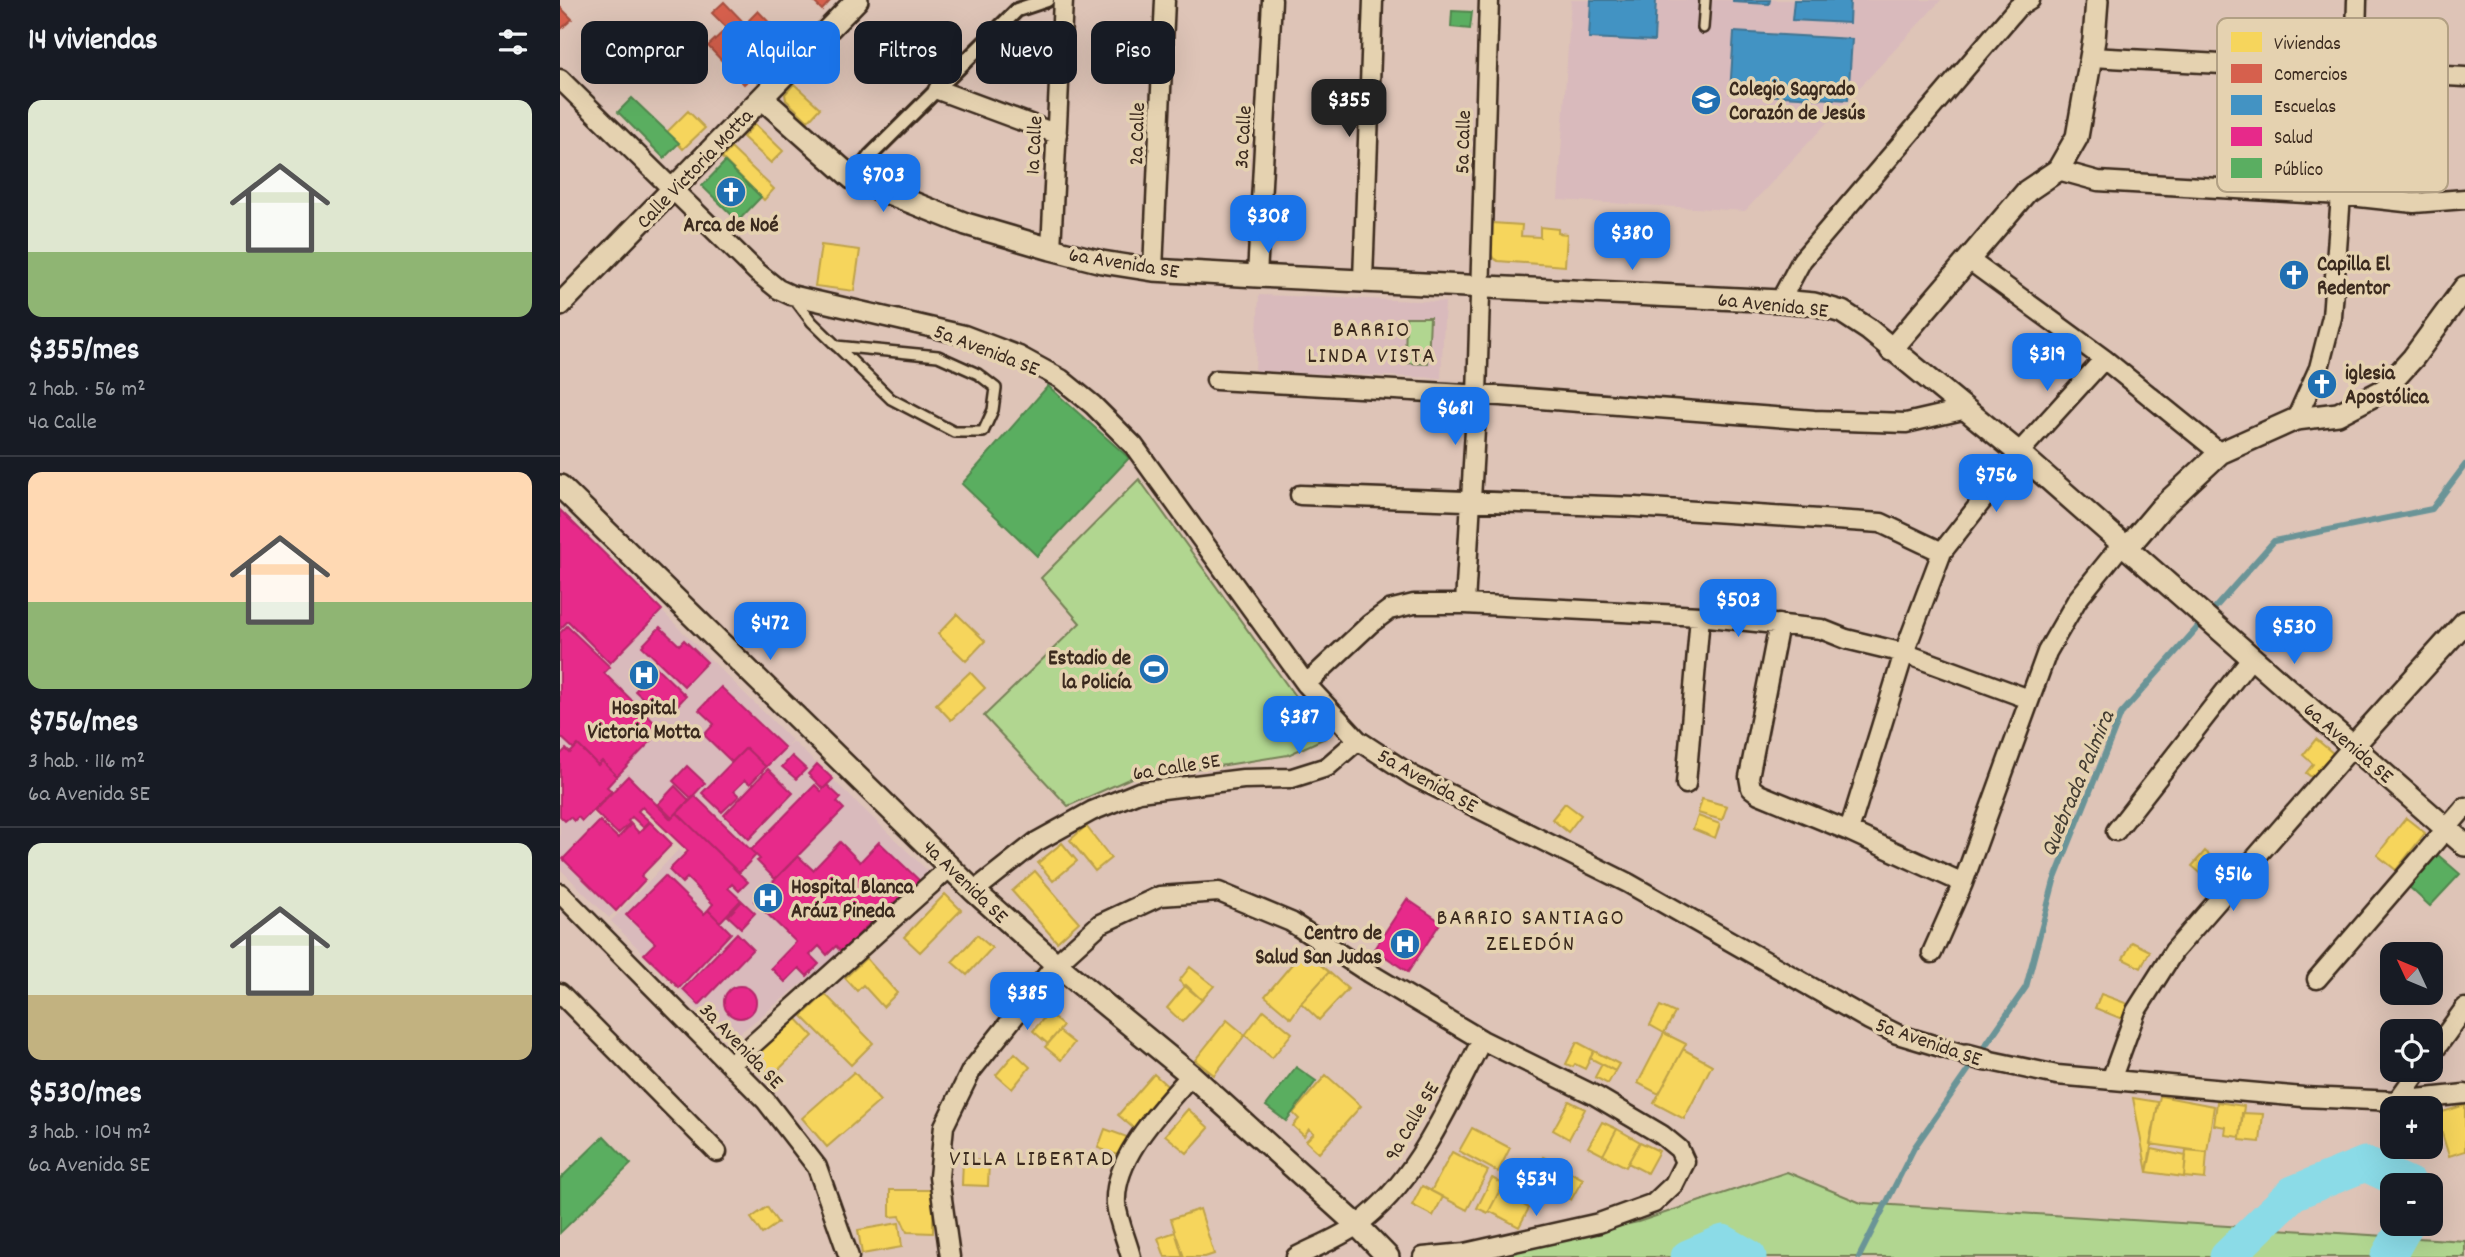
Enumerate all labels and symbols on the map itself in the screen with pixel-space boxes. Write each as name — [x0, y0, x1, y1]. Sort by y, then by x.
legend — [2217, 18, 2448, 192]
text: Viviendas — [2274, 32, 2341, 59]
text: Comercios — [2274, 63, 2348, 90]
place label: Colegio Sagrado Corazón de Jesús — [1729, 76, 1866, 130]
pin: $355 — [1308, 80, 1390, 139]
school or university icon: Colegio Sagrado Corazón de Jesús — [1689, 83, 1723, 117]
text: Escuelas — [2274, 95, 2336, 122]
street label: Calle Victoria Motta — [631, 102, 762, 237]
street label: 2a Calle — [1123, 102, 1155, 166]
street label: 3a Calle — [1228, 105, 1262, 170]
street label: 5a Calle — [1449, 110, 1481, 175]
street label: 1a Calle — [1019, 115, 1053, 175]
text: Salud — [2274, 126, 2313, 153]
pin: $703 — [842, 154, 924, 214]
text: Público — [2274, 158, 2323, 185]
church icon: Arca de Noé — [714, 175, 748, 209]
pin: $308 — [1227, 196, 1309, 255]
place label: Arca de Noé — [683, 212, 779, 242]
pin: $380 — [1591, 212, 1673, 272]
street label: 6a Avenida SE — [1066, 241, 1181, 289]
place label: Capilla El Redentor — [2317, 251, 2391, 305]
church icon: Capilla El Redentor — [2277, 258, 2311, 292]
street label: 6a Avenida SE — [1716, 286, 1830, 328]
district label: BARRIO LINDA VISTA — [1307, 315, 1437, 374]
street label: 5a Avenida SE — [929, 318, 1043, 386]
pin: $319 — [2006, 334, 2088, 393]
place label: iglesia Apostólica — [2345, 360, 2430, 414]
church icon: iglesia Apostólica — [2305, 367, 2339, 401]
pin: $681 — [1414, 388, 1496, 447]
pin: $756 — [1955, 454, 2037, 514]
pin: $503 — [1697, 580, 1779, 639]
pin: $472 — [729, 602, 811, 662]
pin: $530 — [2253, 606, 2335, 666]
place label: Estadio de la Policía — [1048, 645, 1132, 699]
sports icon: Estadio de la Policía — [1137, 652, 1171, 686]
hospital icon: Hospital Victoria Motta — [627, 658, 661, 692]
place label: Hospital Victoria Motta — [588, 695, 702, 749]
pin: $387 — [1258, 696, 1340, 756]
street label: 6a Avenida SE — [2295, 696, 2399, 792]
water label: Quebrada Palmira — [2034, 705, 2125, 862]
street label: 5a Avenida SE — [1371, 743, 1483, 823]
street label: 6a Calle SE — [1131, 747, 1223, 791]
street label: 4a Avenida SE — [914, 834, 1014, 932]
pin: $516 — [2192, 853, 2274, 913]
place label: Hospital Blanca Aráuz Pineda — [791, 874, 915, 928]
hospital icon: Hospital Blanca Aráuz Pineda — [751, 881, 785, 915]
district label: BARRIO SANTIAGO ZELEDÓN — [1436, 903, 1626, 962]
place label: Centro de Salud San Judas — [1255, 920, 1382, 974]
hospital icon: Centro de Salud San Judas — [1388, 927, 1422, 961]
north arrow — [2380, 942, 2443, 1004]
pin: $385 — [986, 972, 1068, 1032]
street label: 3a Avenida SE — [691, 997, 789, 1098]
street label: 5a Avenida SE — [1871, 1012, 1986, 1076]
street label: 9a Calle SE — [1379, 1077, 1449, 1168]
district label: VILLA LIBERTAD — [949, 1144, 1115, 1177]
pin: $534 — [1495, 1158, 1577, 1218]

